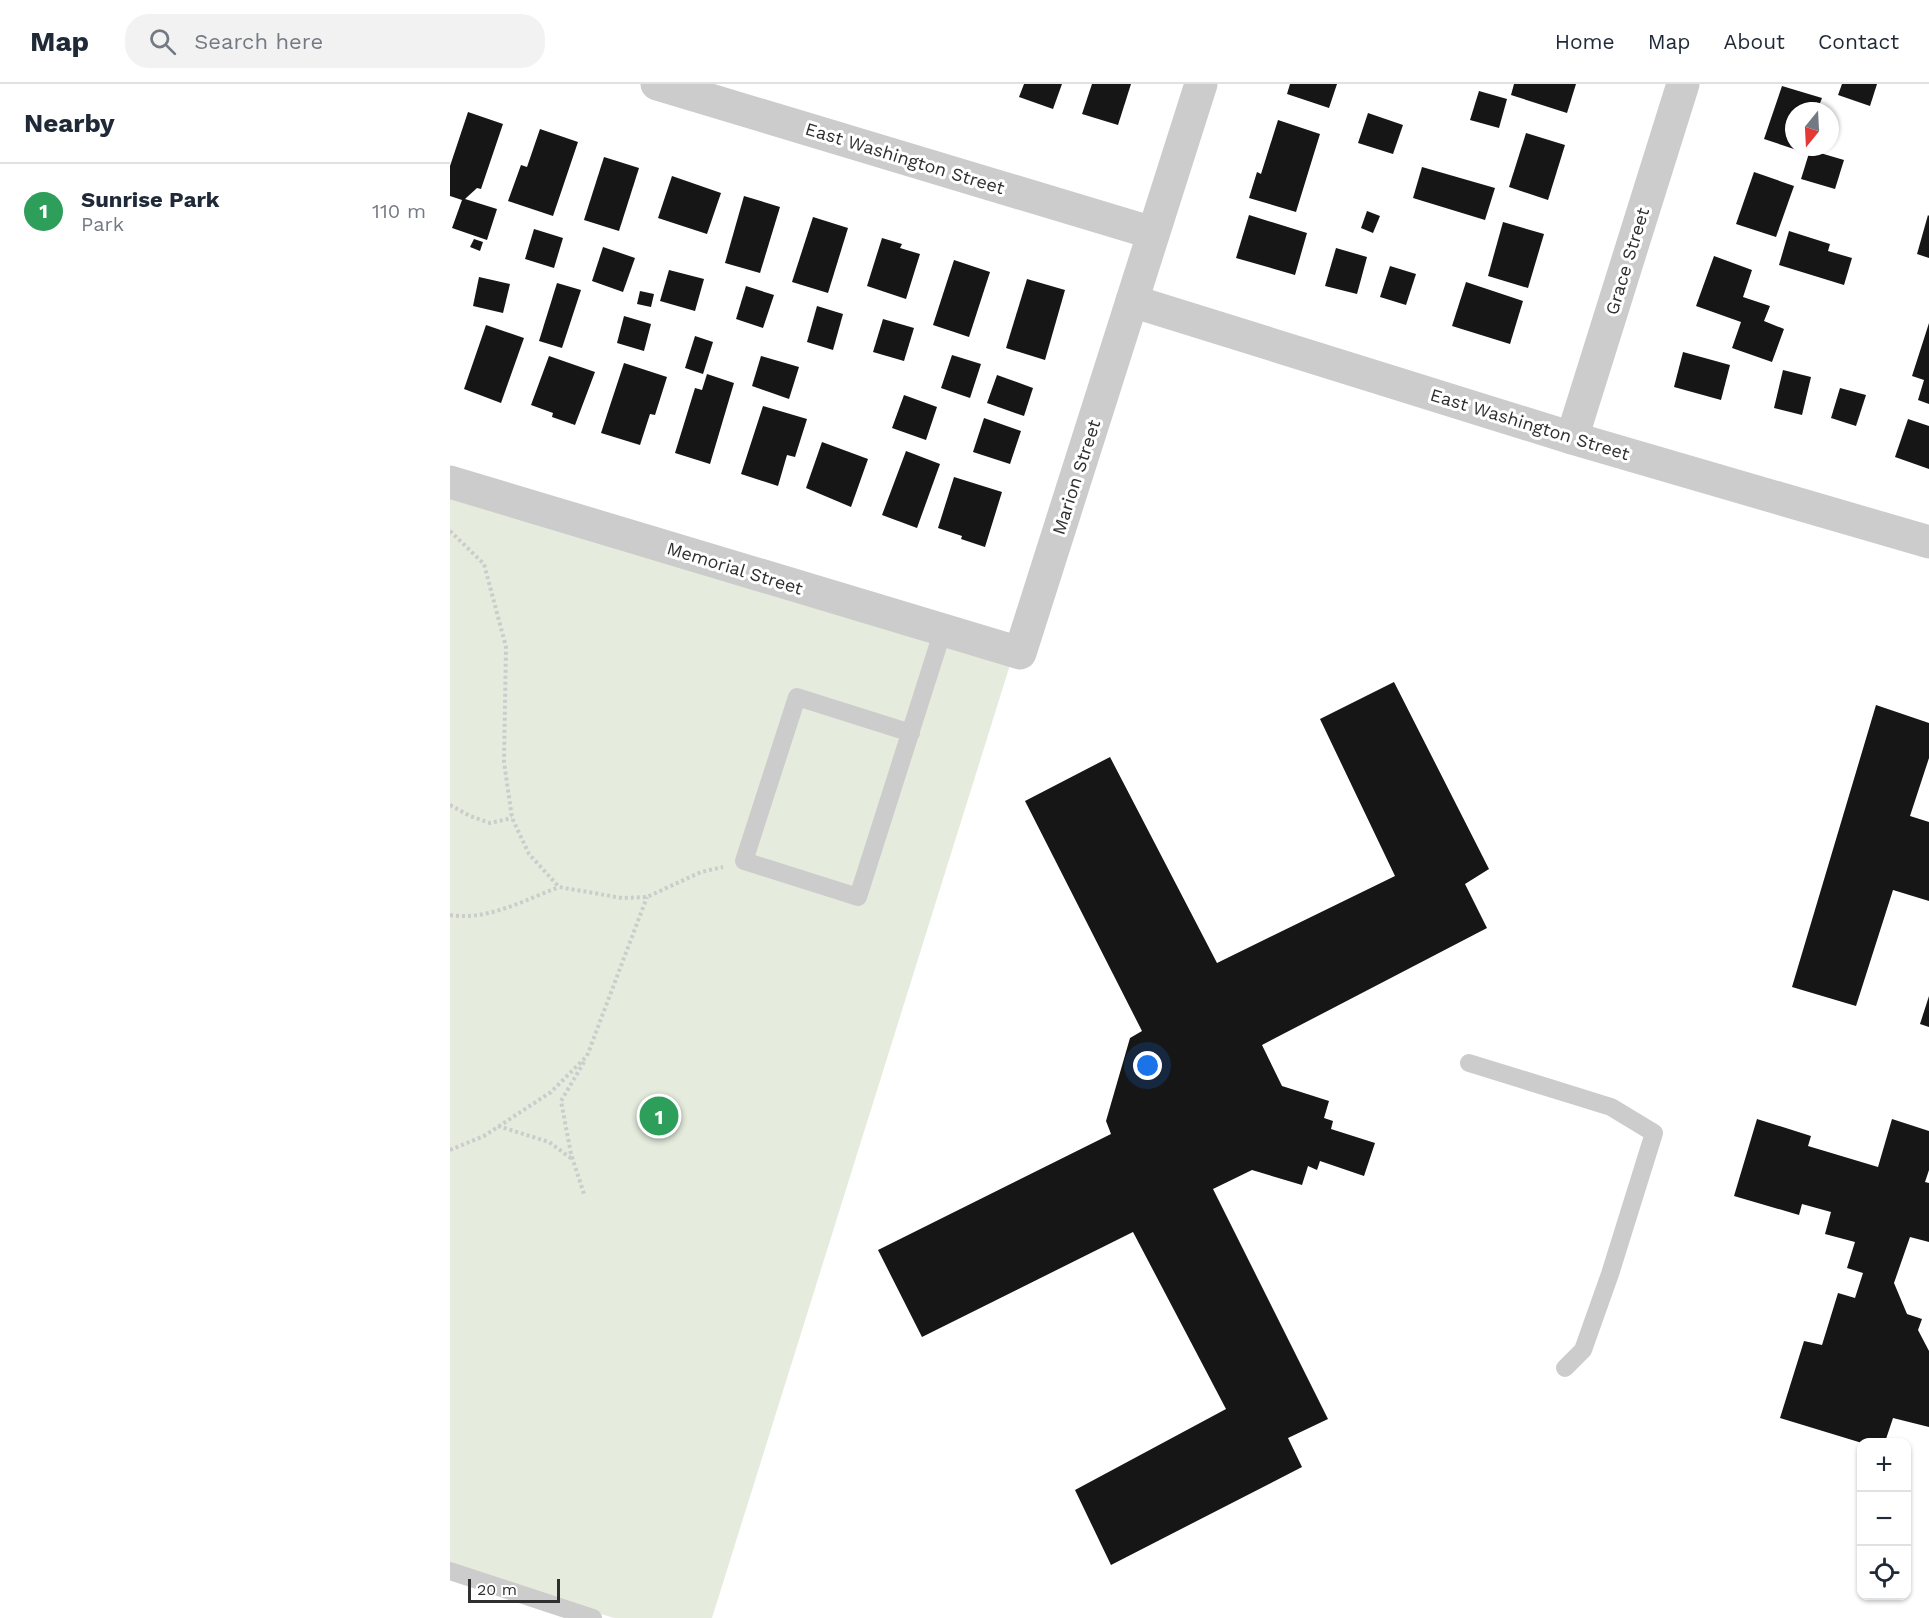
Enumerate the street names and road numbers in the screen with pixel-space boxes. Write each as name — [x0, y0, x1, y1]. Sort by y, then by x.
street label: East Washington Street — [803, 118, 1008, 198]
street label: Grace Street — [1601, 204, 1653, 317]
street label: East Washington Street — [1428, 384, 1633, 464]
street label: Marion Street — [1047, 416, 1105, 537]
street label: Memorial Street — [664, 537, 806, 599]

